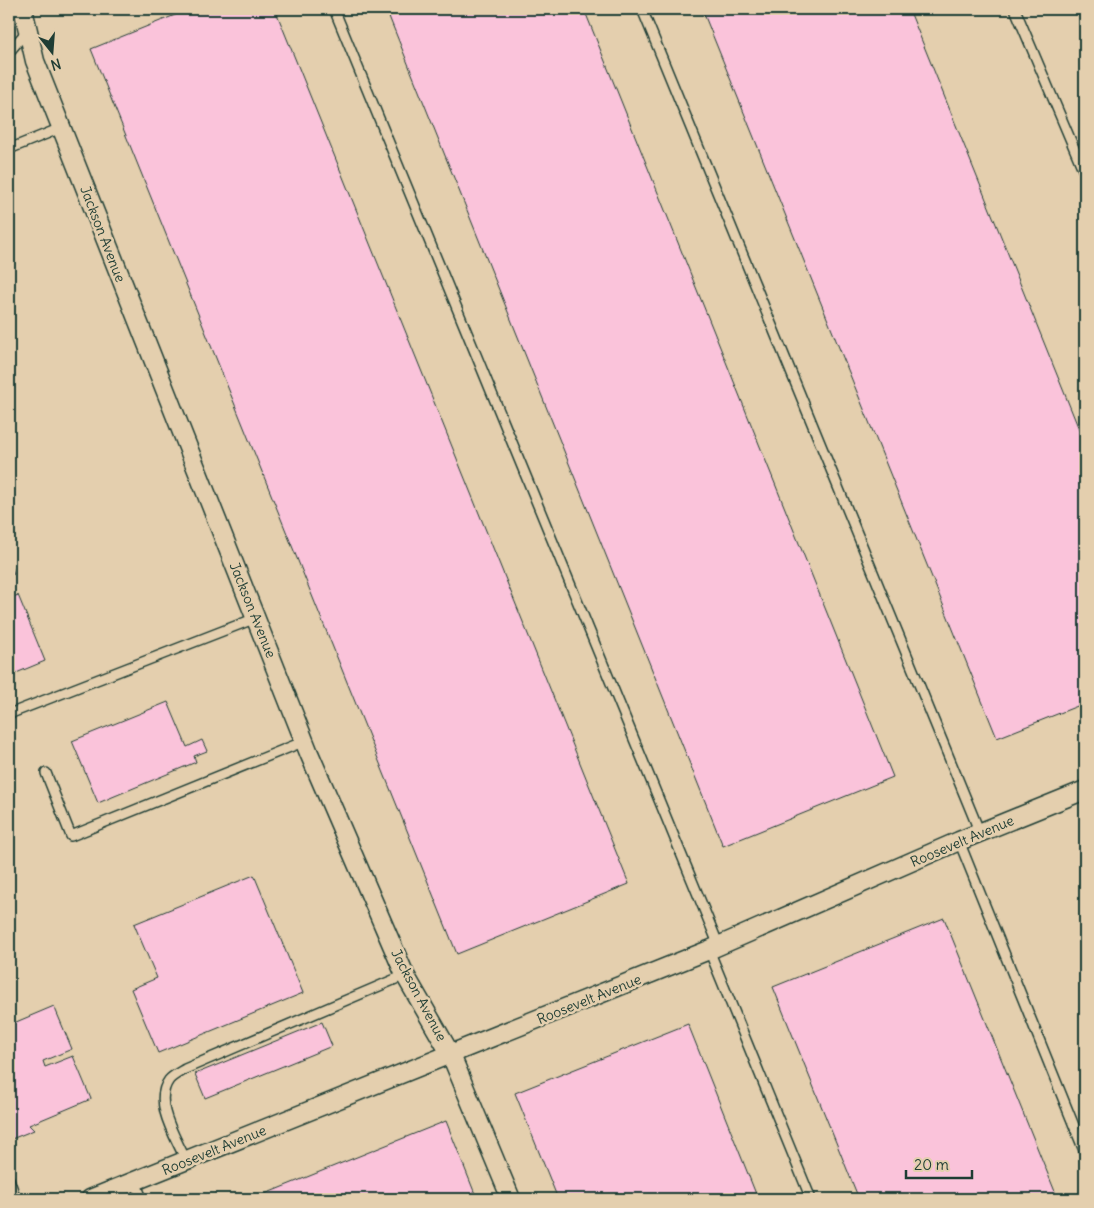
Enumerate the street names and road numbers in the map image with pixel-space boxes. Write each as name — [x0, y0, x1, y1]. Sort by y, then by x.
street label: Jackson Avenue — [76, 183, 130, 285]
street label: Jackson Avenue — [226, 559, 280, 661]
street label: Roosevelt Avenue — [907, 811, 1017, 871]
street label: Jackson Avenue — [387, 946, 451, 1044]
street label: Roosevelt Avenue — [534, 970, 644, 1028]
street label: Roosevelt Avenue — [159, 1121, 269, 1179]

